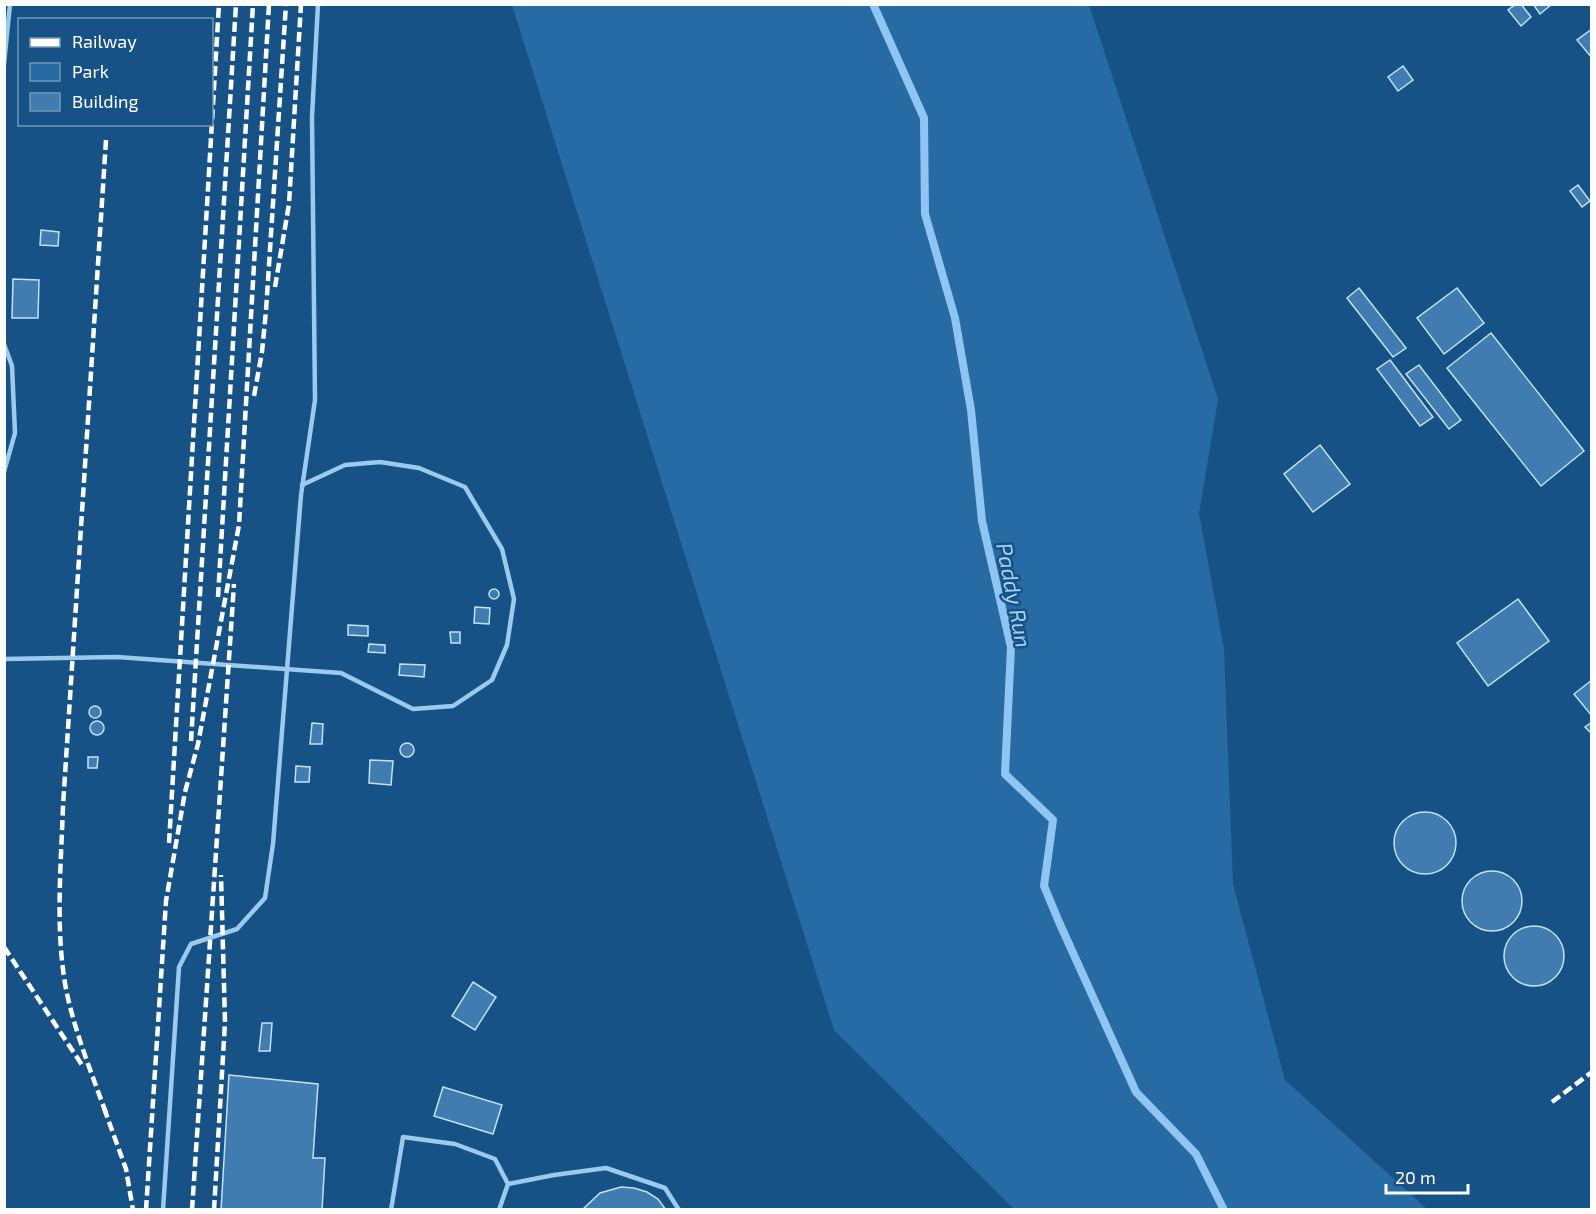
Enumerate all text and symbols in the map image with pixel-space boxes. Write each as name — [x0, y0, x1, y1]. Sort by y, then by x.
legend — [18, 18, 213, 126]
text: Railway — [72, 30, 137, 52]
text: Park — [72, 60, 109, 82]
text: Building — [72, 90, 139, 112]
water label: Paddy Run — [991, 540, 1038, 650]
scale bar — [1386, 1157, 1468, 1195]
text: 20 m — [1395, 1166, 1436, 1188]

